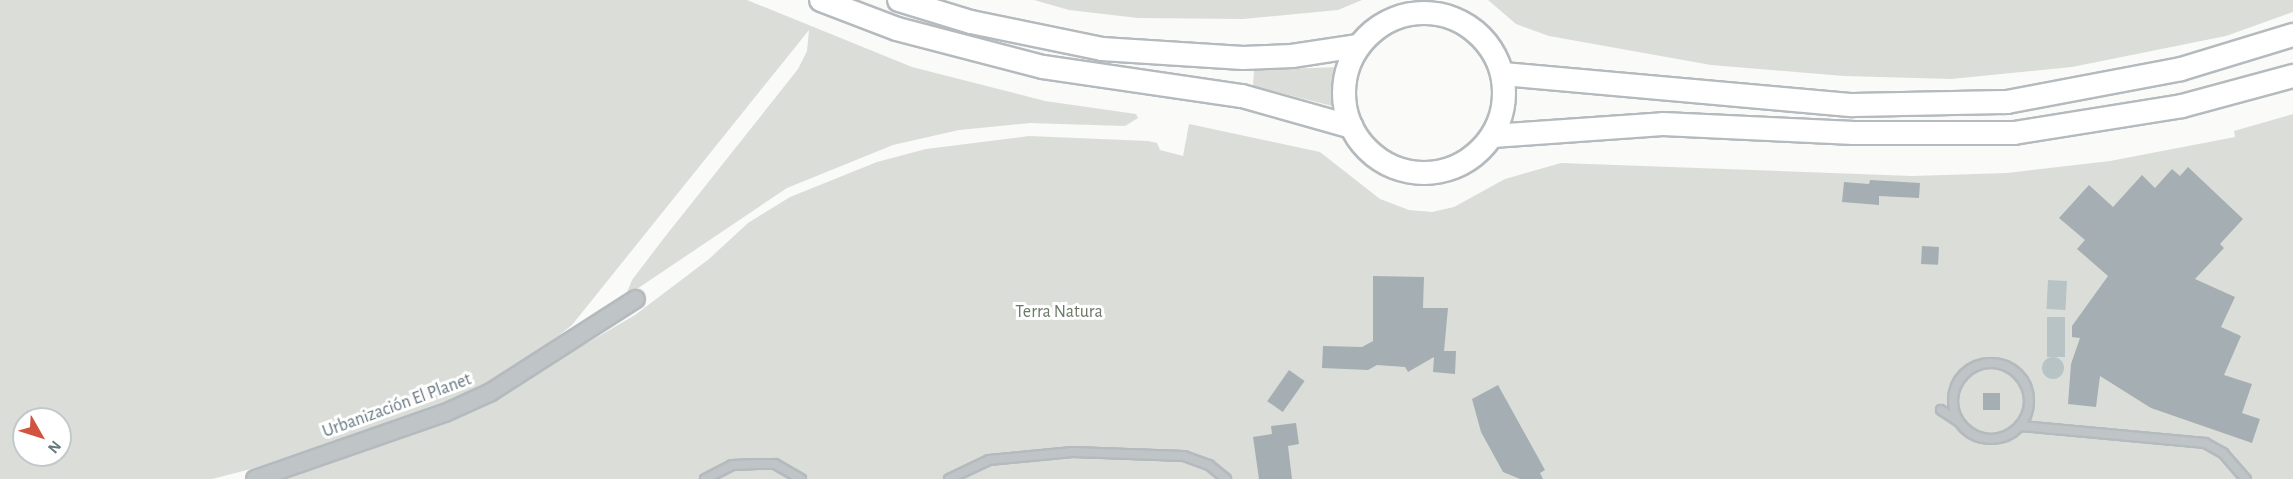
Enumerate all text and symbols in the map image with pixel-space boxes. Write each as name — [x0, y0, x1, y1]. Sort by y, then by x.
park label: Terra Natura — [1015, 301, 1103, 323]
street label: Urbanización El Planet — [320, 369, 474, 443]
north arrow — [12, 407, 72, 467]
text: N — [45, 438, 64, 456]

